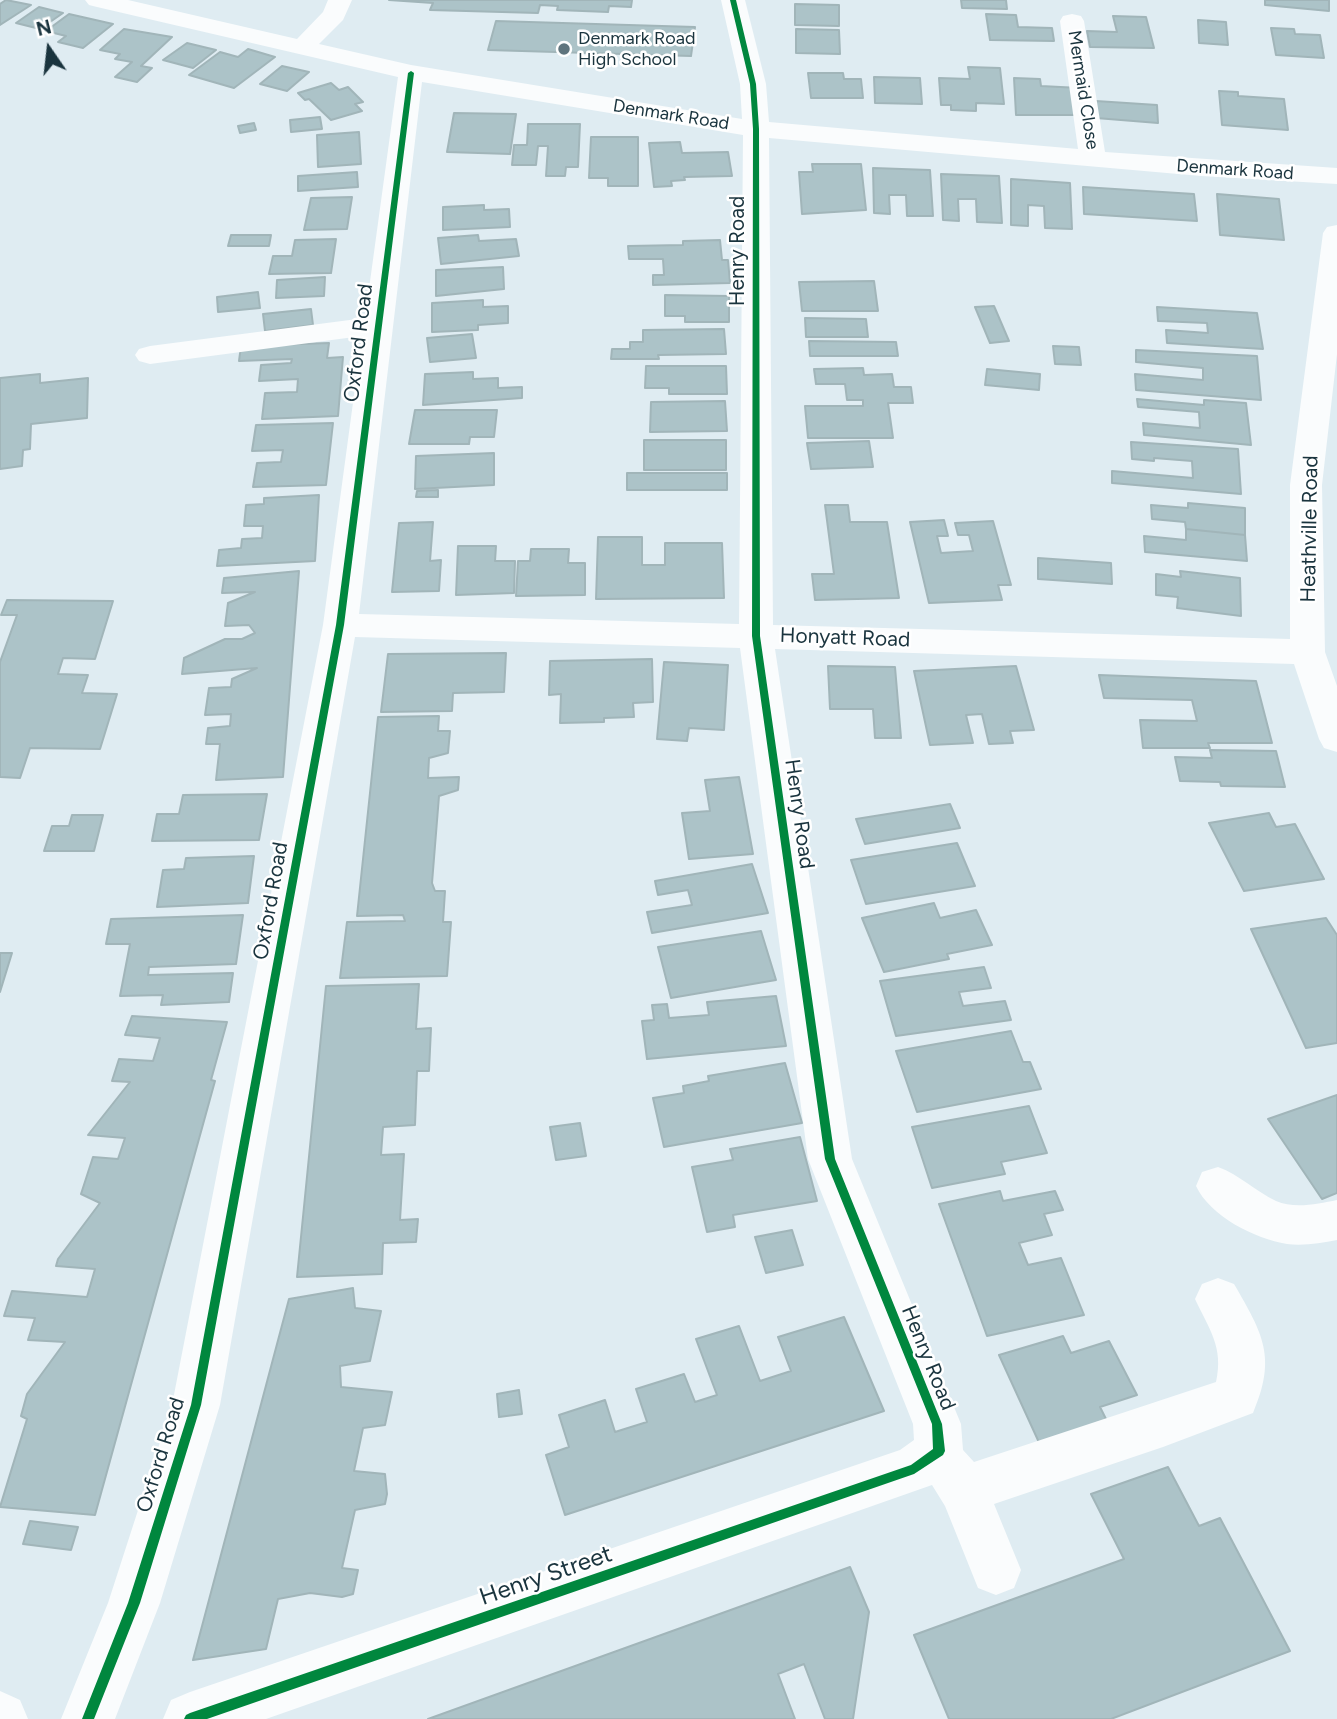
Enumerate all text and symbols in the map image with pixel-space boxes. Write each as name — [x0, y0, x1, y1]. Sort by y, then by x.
north arrow — [14, 14, 84, 84]
text: N — [34, 15, 54, 41]
place label: Denmark Road High School — [578, 28, 695, 70]
street label: Mermaid Close — [1063, 29, 1103, 151]
marker: Denmark Road High School — [556, 41, 572, 57]
street label: Denmark Road — [611, 95, 731, 135]
street label: Denmark Road — [1176, 155, 1294, 185]
street label: Henry Road — [725, 196, 751, 306]
street label: Oxford Road — [339, 282, 379, 404]
street label: Heathville Road — [1296, 455, 1324, 603]
street label: Honyatt Road — [779, 623, 911, 653]
street label: Henry Road — [779, 757, 819, 871]
street label: Oxford Road — [248, 840, 294, 962]
street label: Henry Road — [896, 1302, 960, 1414]
street label: Oxford Road — [132, 1394, 190, 1516]
street label: Henry Street — [476, 1540, 616, 1612]

